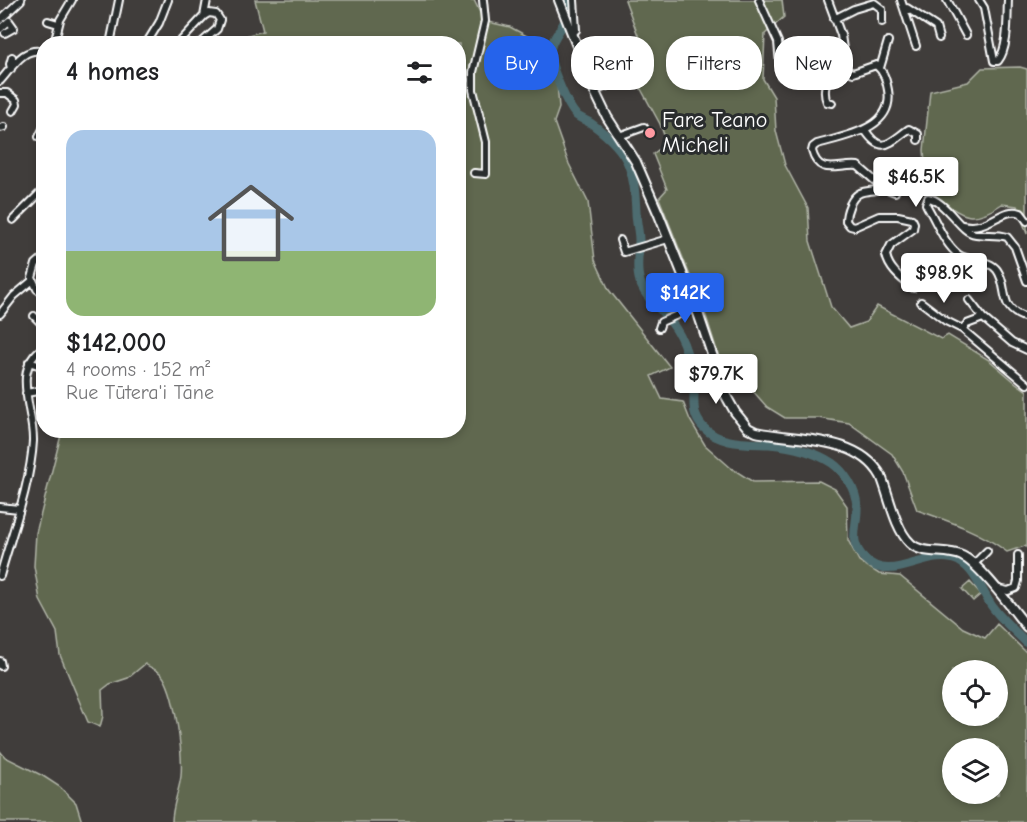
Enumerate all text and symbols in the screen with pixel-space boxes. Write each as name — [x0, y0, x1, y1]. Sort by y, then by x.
chip: Buy — [484, 36, 559, 90]
chip: Rent — [571, 36, 654, 90]
chip: Filters — [666, 36, 762, 90]
chip: New — [774, 36, 853, 90]
icon: filters — [403, 56, 436, 89]
text: 4 homes — [66, 57, 159, 87]
place label: Fare Teano Micheli — [662, 107, 767, 158]
marker: Fare Teano Micheli — [643, 126, 657, 140]
pin: $46.5K — [867, 157, 965, 208]
text: $46.5K — [887, 165, 945, 188]
icon: home — [197, 169, 305, 277]
pin: $98.9K — [895, 253, 993, 304]
text: $98.9K — [915, 261, 973, 284]
pin: $142K — [643, 273, 727, 324]
text: $142K — [660, 281, 710, 304]
text: $142,000 — [66, 328, 166, 358]
pin: $79.7K — [667, 354, 765, 405]
text: 4 rooms · 152 m² — [66, 358, 210, 381]
text: $79.7K — [689, 362, 743, 385]
text: Rue Tūtera'i Tāne — [66, 381, 214, 404]
map controls — [942, 660, 1008, 804]
button: locate — [942, 660, 1008, 726]
button: layers — [942, 738, 1008, 804]

